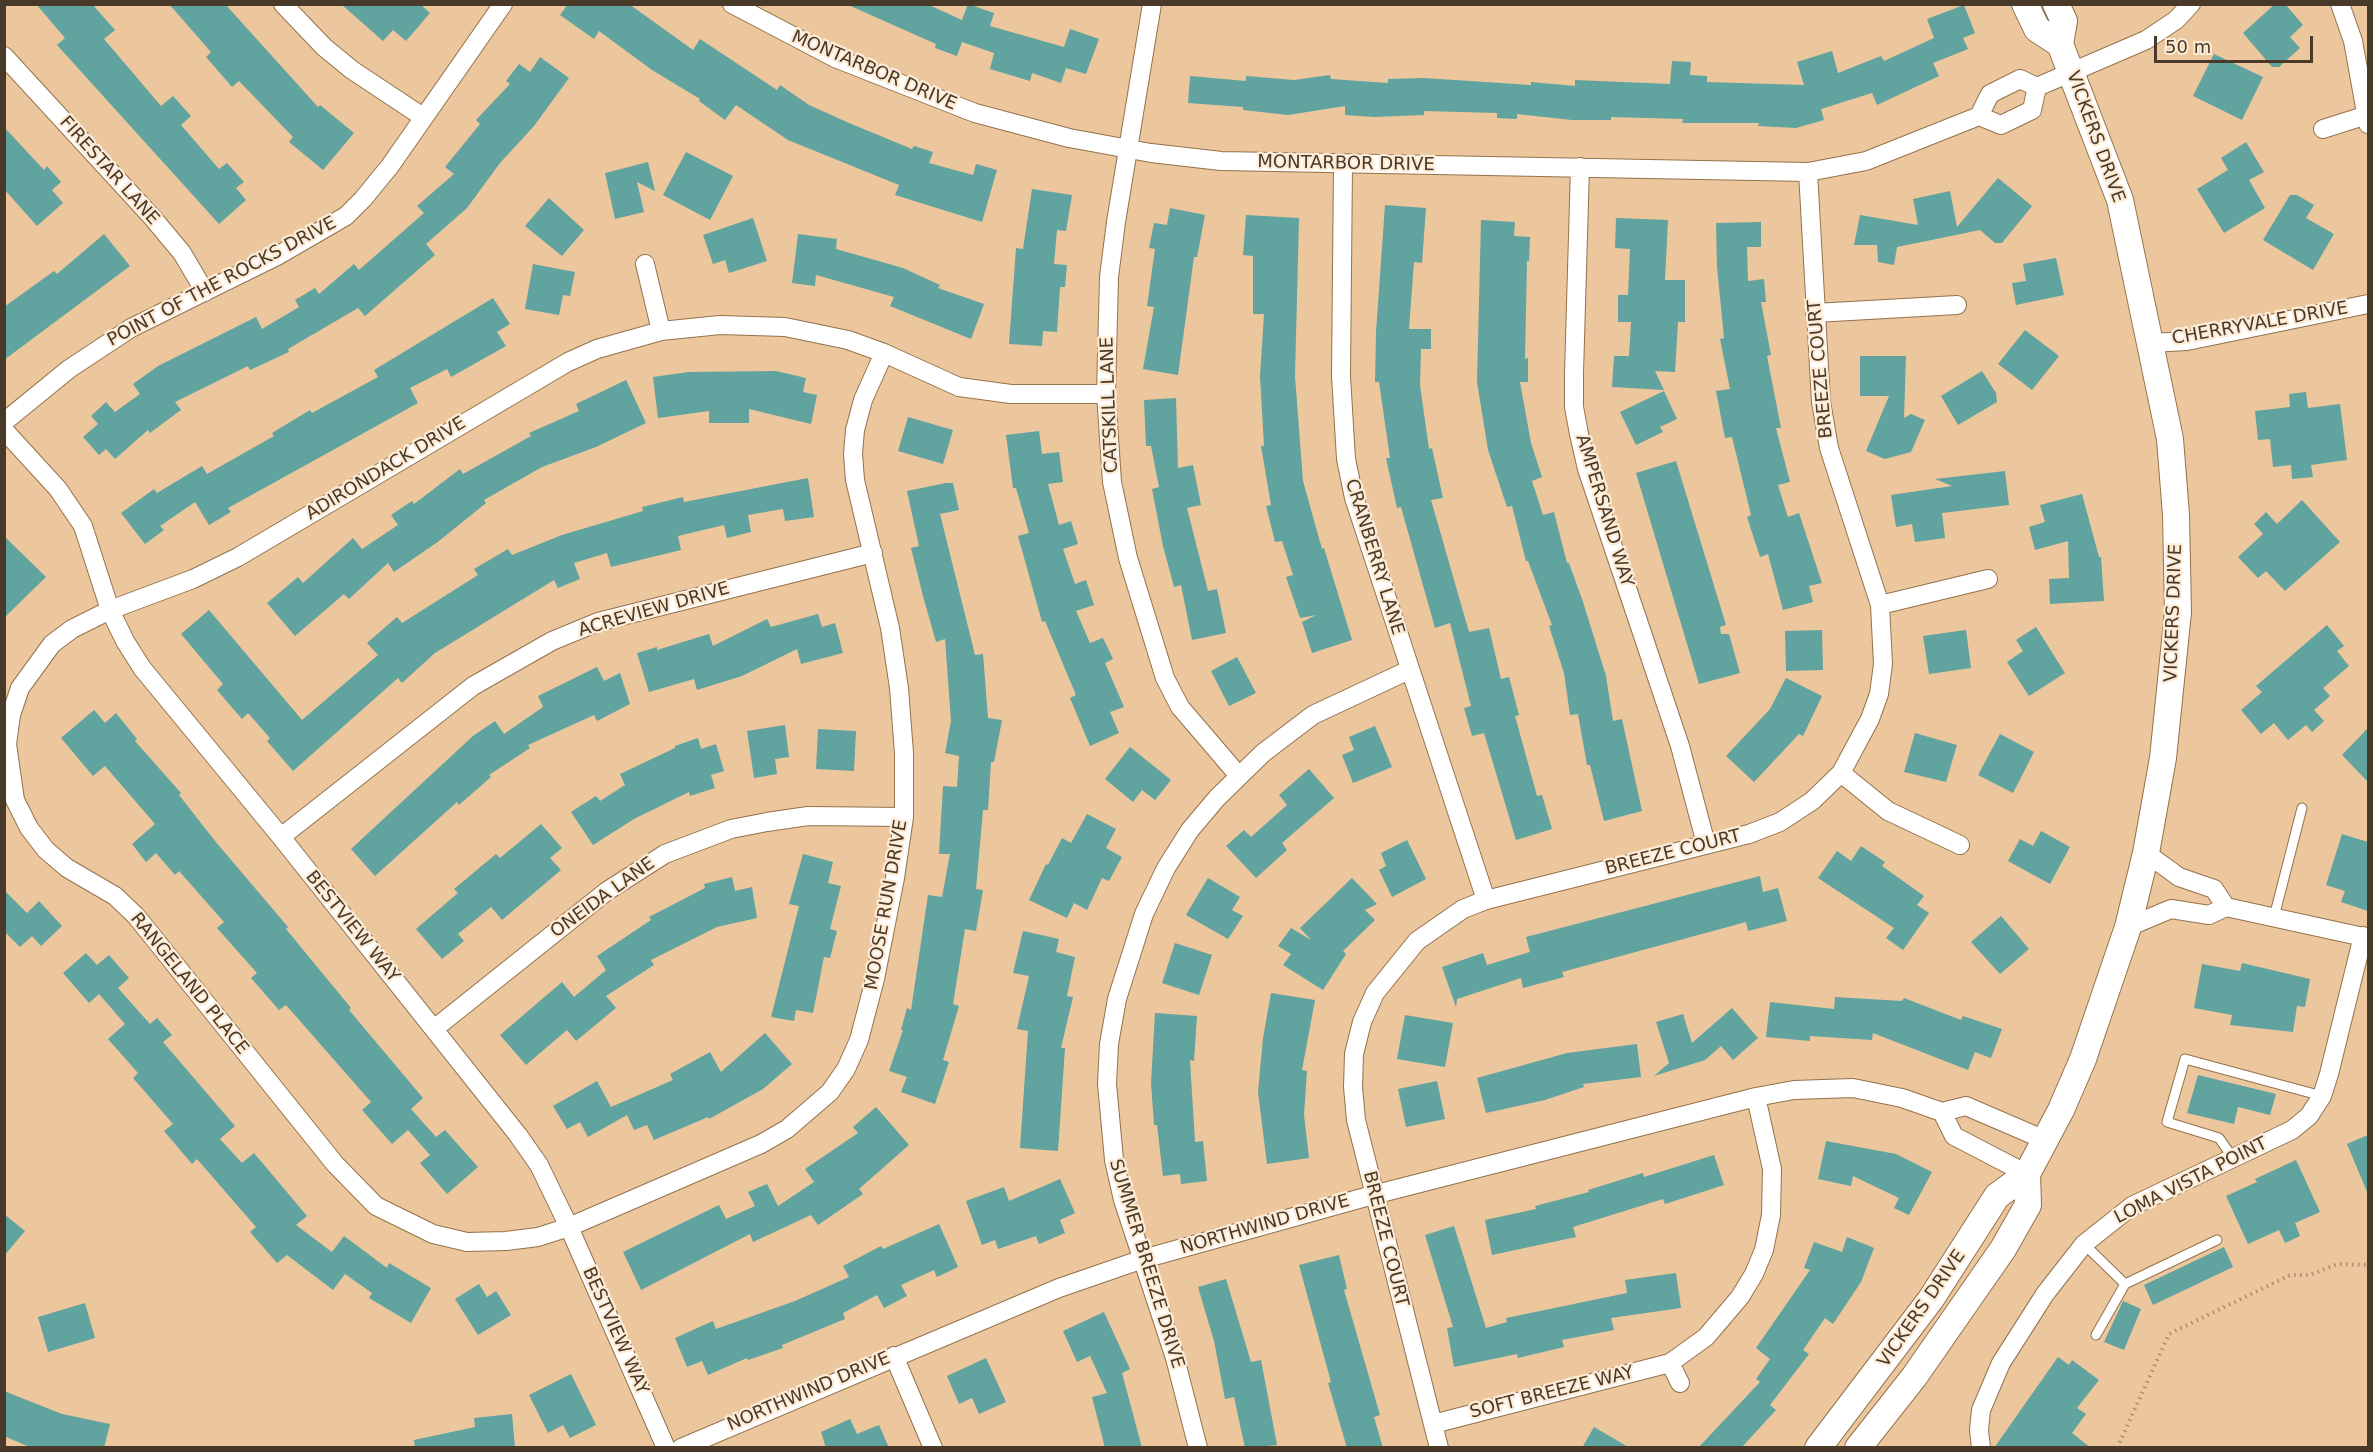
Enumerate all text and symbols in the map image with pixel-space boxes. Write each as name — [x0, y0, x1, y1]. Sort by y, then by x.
scale bar — [2157, 24, 2316, 62]
street label: MONTARBOR DRIVE — [788, 26, 960, 116]
text: 50 m — [2165, 36, 2211, 57]
street label: VICKERS DRIVE — [2061, 68, 2129, 206]
street label: FIRESTAR LANE — [55, 112, 163, 230]
street label: MONTARBOR DRIVE — [1257, 152, 1435, 176]
street label: POINT OF THE ROCKS DRIVE — [104, 212, 340, 352]
street label: CHERRYVALE DRIVE — [2170, 298, 2350, 350]
street label: BREEZE COURT — [1804, 299, 1838, 439]
street label: CATSKILL LANE — [1097, 336, 1123, 474]
street label: ADIRONDACK DRIVE — [302, 413, 470, 525]
street label: AMPERSAND WAY — [1571, 432, 1637, 590]
street label: CRANBERRY LANE — [1340, 476, 1408, 638]
street label: VICKERS DRIVE — [2161, 543, 2187, 683]
street label: ACREVIEW DRIVE — [576, 578, 732, 642]
street label: MOOSE RUN DRIVE — [861, 818, 913, 992]
street label: BREEZE COURT — [1603, 826, 1743, 880]
street label: ONEIDA LANE — [547, 853, 659, 943]
street label: BESTVIEW WAY — [300, 867, 404, 987]
street label: RANGELAND PLACE — [125, 909, 253, 1059]
street label: LOMA VISTA POINT — [2111, 1133, 2271, 1229]
street label: SUMMER BREEZE DRIVE — [1104, 1157, 1188, 1371]
street label: BREEZE COURT — [1358, 1169, 1412, 1309]
street label: NORTHWIND DRIVE — [1178, 1191, 1352, 1259]
street label: VICKERS DRIVE — [1873, 1246, 1971, 1372]
street label: BESTVIEW WAY — [577, 1264, 653, 1398]
street label: NORTHWIND DRIVE — [724, 1348, 894, 1436]
street label: SOFT BREEZE WAY — [1468, 1362, 1636, 1424]

